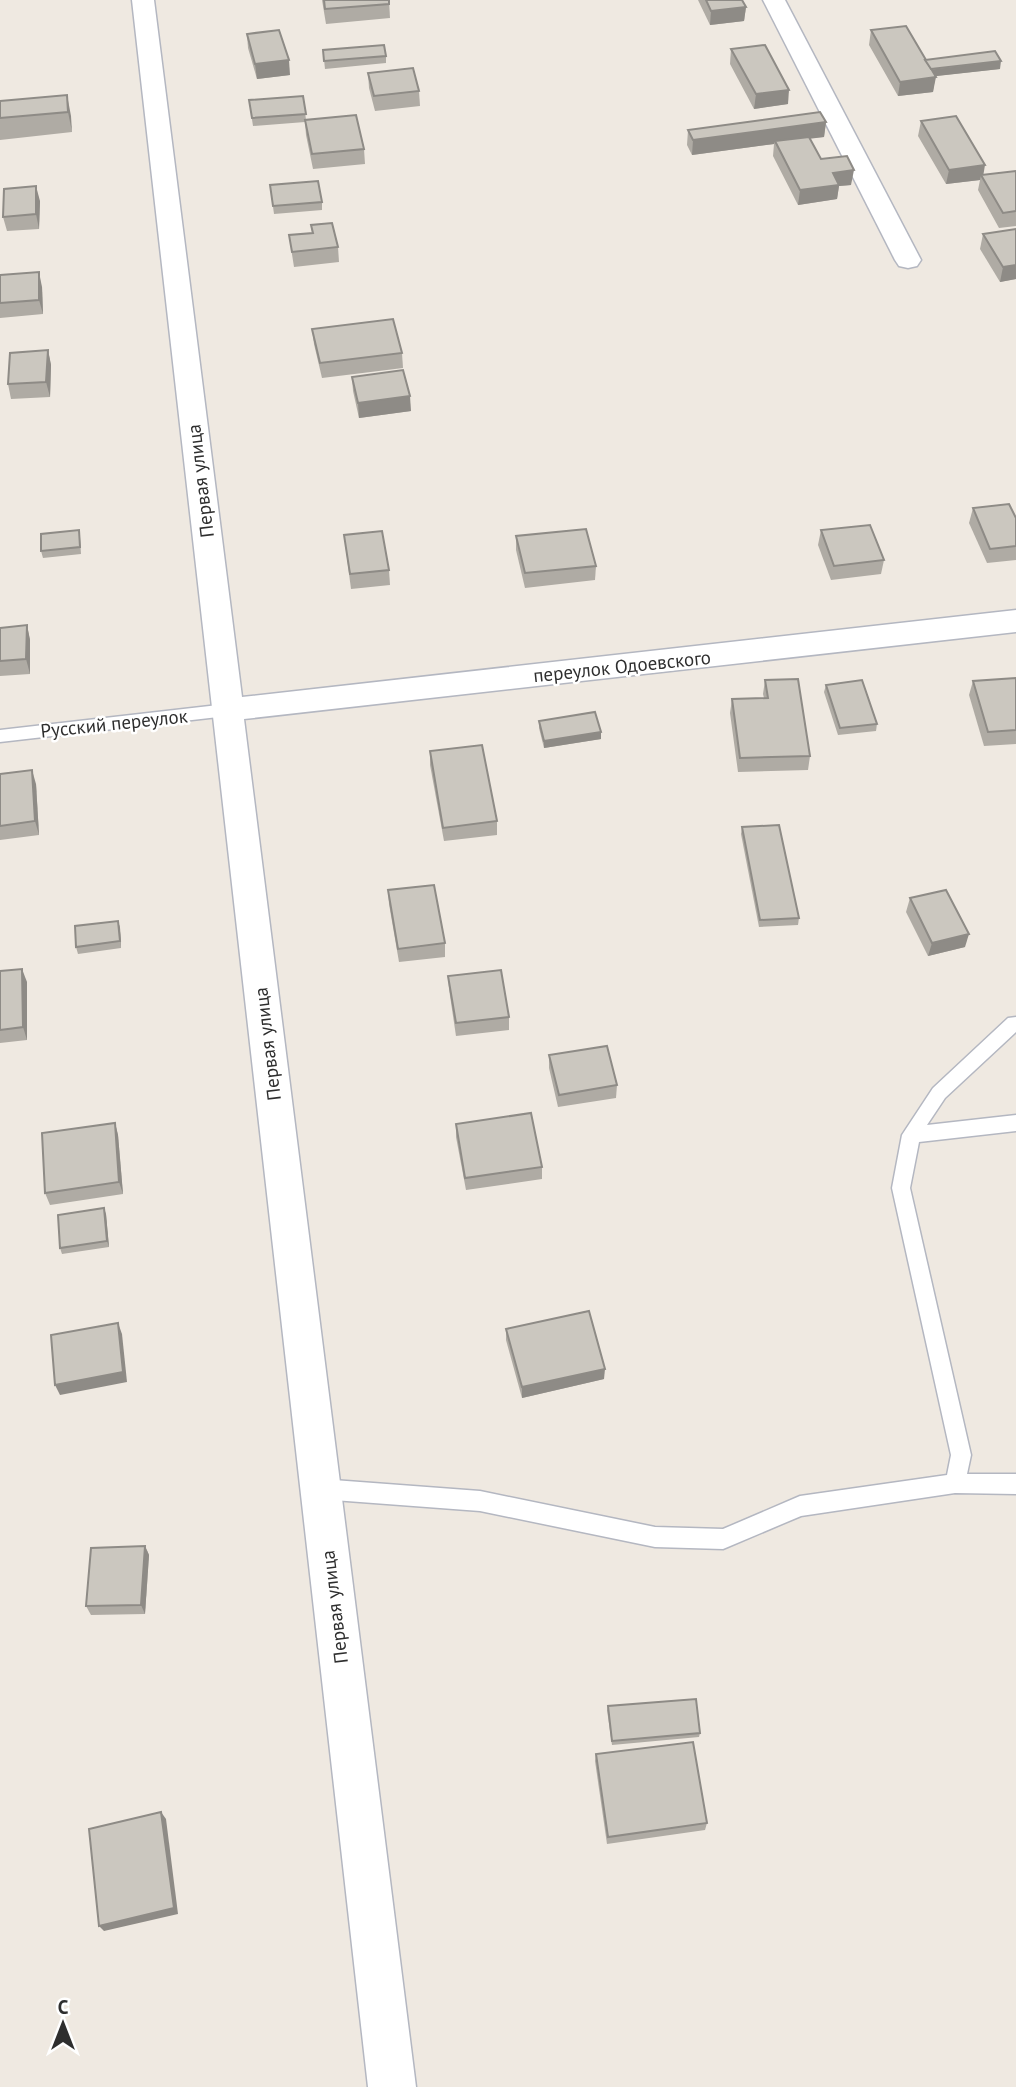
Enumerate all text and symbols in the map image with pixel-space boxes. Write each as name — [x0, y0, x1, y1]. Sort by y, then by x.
street label: Первая улица — [181, 423, 219, 539]
street label: переулок Одоевского — [532, 645, 712, 687]
street label: Русский переулок — [39, 703, 189, 743]
street label: Первая улица — [248, 986, 286, 1102]
street label: Первая улица — [315, 1549, 353, 1665]
north arrow — [28, 1989, 98, 2059]
text: С — [58, 1995, 69, 2019]

